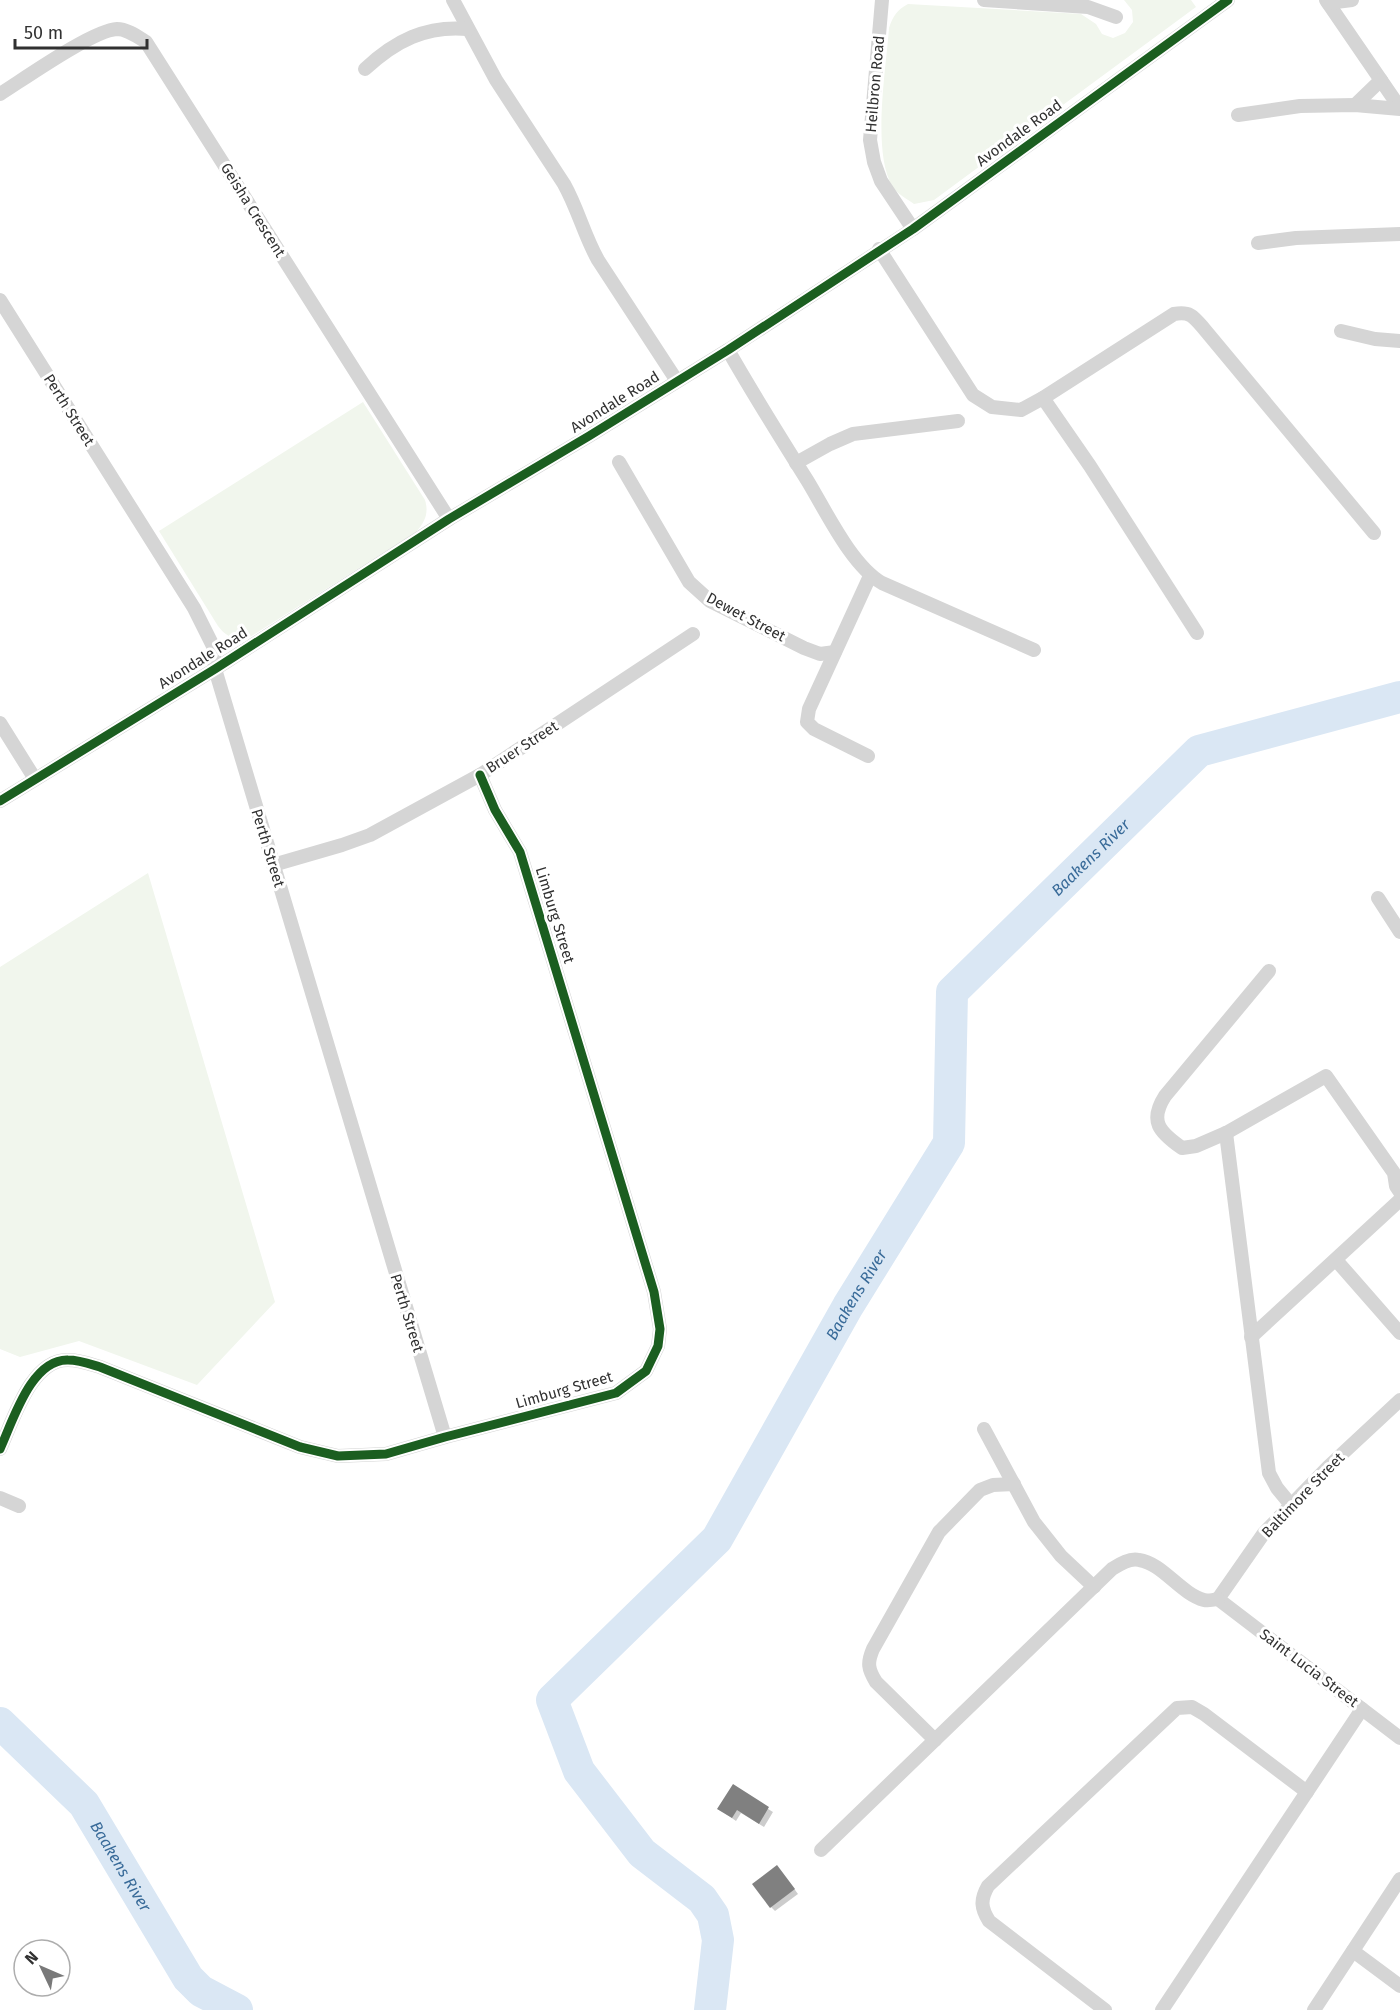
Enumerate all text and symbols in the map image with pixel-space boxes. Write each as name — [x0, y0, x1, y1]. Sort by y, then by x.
scale bar — [15, 12, 147, 50]
text: 50 m — [24, 22, 63, 44]
street label: Heilbron Road — [862, 35, 888, 133]
street label: Avondale Road — [973, 96, 1065, 170]
street label: Geisha Crescent — [217, 160, 289, 261]
street label: Avondale Road — [567, 367, 663, 437]
street label: Perth Street — [40, 371, 98, 450]
street label: Dewet Street — [703, 589, 789, 646]
street label: Avondale Road — [155, 623, 251, 693]
street label: Bruer Street — [483, 717, 562, 777]
street label: Perth Street — [248, 807, 289, 890]
water label: Baakens River — [1047, 814, 1134, 900]
street label: Limburg Street — [532, 864, 578, 966]
water label: Baakens River — [822, 1245, 891, 1343]
street label: Perth Street — [387, 1272, 428, 1355]
street label: Limburg Street — [513, 1367, 615, 1412]
street label: Baltimore Street — [1258, 1448, 1348, 1541]
street label: Saint Lucia Street — [1256, 1625, 1362, 1711]
water label: Baakens River — [87, 1817, 156, 1915]
north arrow — [12, 1938, 72, 1998]
text: N — [21, 1948, 42, 1968]

